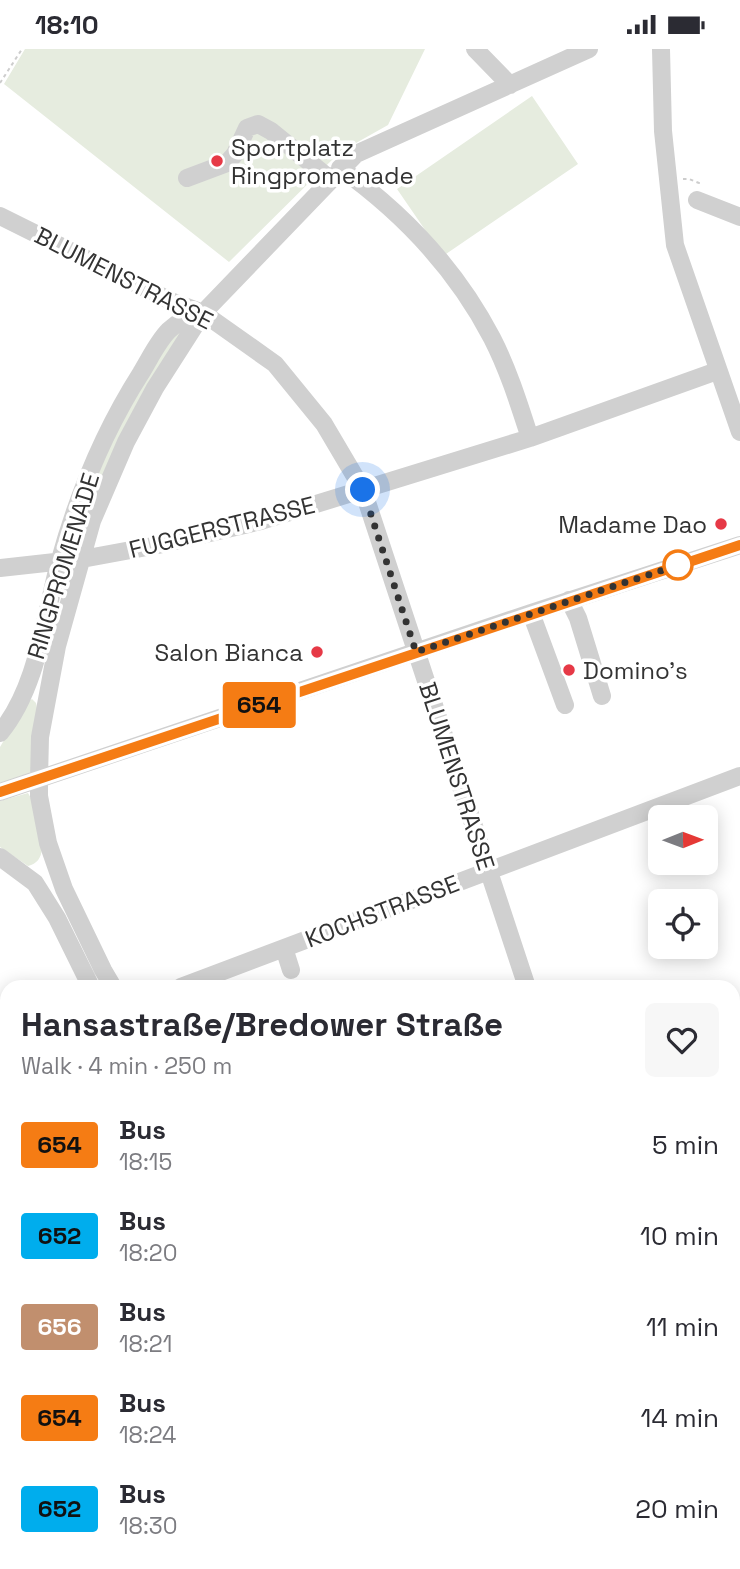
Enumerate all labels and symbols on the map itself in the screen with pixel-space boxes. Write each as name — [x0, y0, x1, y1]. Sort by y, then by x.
place label: Sportplatz Ringpromenade — [231, 132, 414, 191]
marker: Sportplatz Ringpromenade — [209, 153, 225, 169]
street label: BLUMENSTRASSE — [30, 220, 218, 336]
street label: RINGPROMENADE — [20, 469, 106, 663]
your location — [345, 472, 380, 507]
street label: FUGGERSTRASSE — [126, 489, 318, 565]
place label: Madame Dao — [558, 509, 707, 540]
marker: Madame Dao — [713, 516, 729, 532]
unlabelled marker — [663, 550, 693, 580]
place label: Salon Bianca — [154, 637, 303, 668]
marker: Salon Bianca — [309, 644, 325, 660]
place label: Domino's — [583, 655, 688, 686]
marker: Domino's — [561, 662, 577, 678]
street label: BLUMENSTRASSE — [412, 678, 502, 874]
line badge: 654 — [219, 682, 299, 728]
north arrow — [648, 805, 718, 875]
street label: KOCHSTRASSE — [301, 867, 463, 955]

